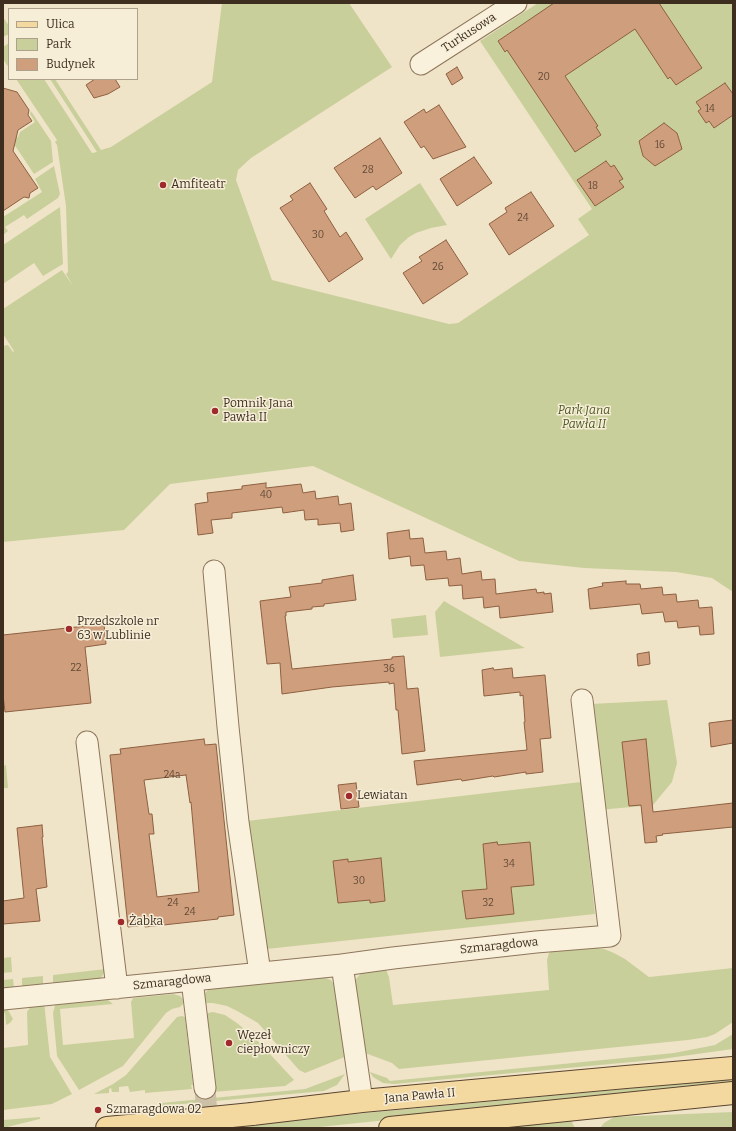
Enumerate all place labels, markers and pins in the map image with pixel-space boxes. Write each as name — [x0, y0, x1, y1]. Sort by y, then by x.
place label: Amfiteatr — [171, 178, 226, 192]
marker: Amfiteatr — [158, 180, 168, 190]
place label: Pomnik Jana Pawła II — [223, 397, 293, 425]
marker: Pomnik Jana Pawła II — [210, 406, 220, 416]
place label: Przedszkole nr 63 w Lublinie — [77, 615, 159, 643]
marker: Przedszkole nr 63 w Lublinie — [64, 624, 74, 634]
place label: Lewiatan — [357, 789, 408, 803]
marker: Lewiatan — [344, 791, 354, 801]
place label: Żabka — [129, 915, 163, 929]
marker: Żabka — [116, 917, 126, 927]
place label: Węzeł ciepłowniczy — [237, 1029, 310, 1057]
marker: Węzeł ciepłowniczy — [224, 1038, 234, 1048]
place label: Szmaragdowa 02 — [106, 1103, 201, 1117]
marker: Szmaragdowa 02 — [93, 1105, 103, 1115]

